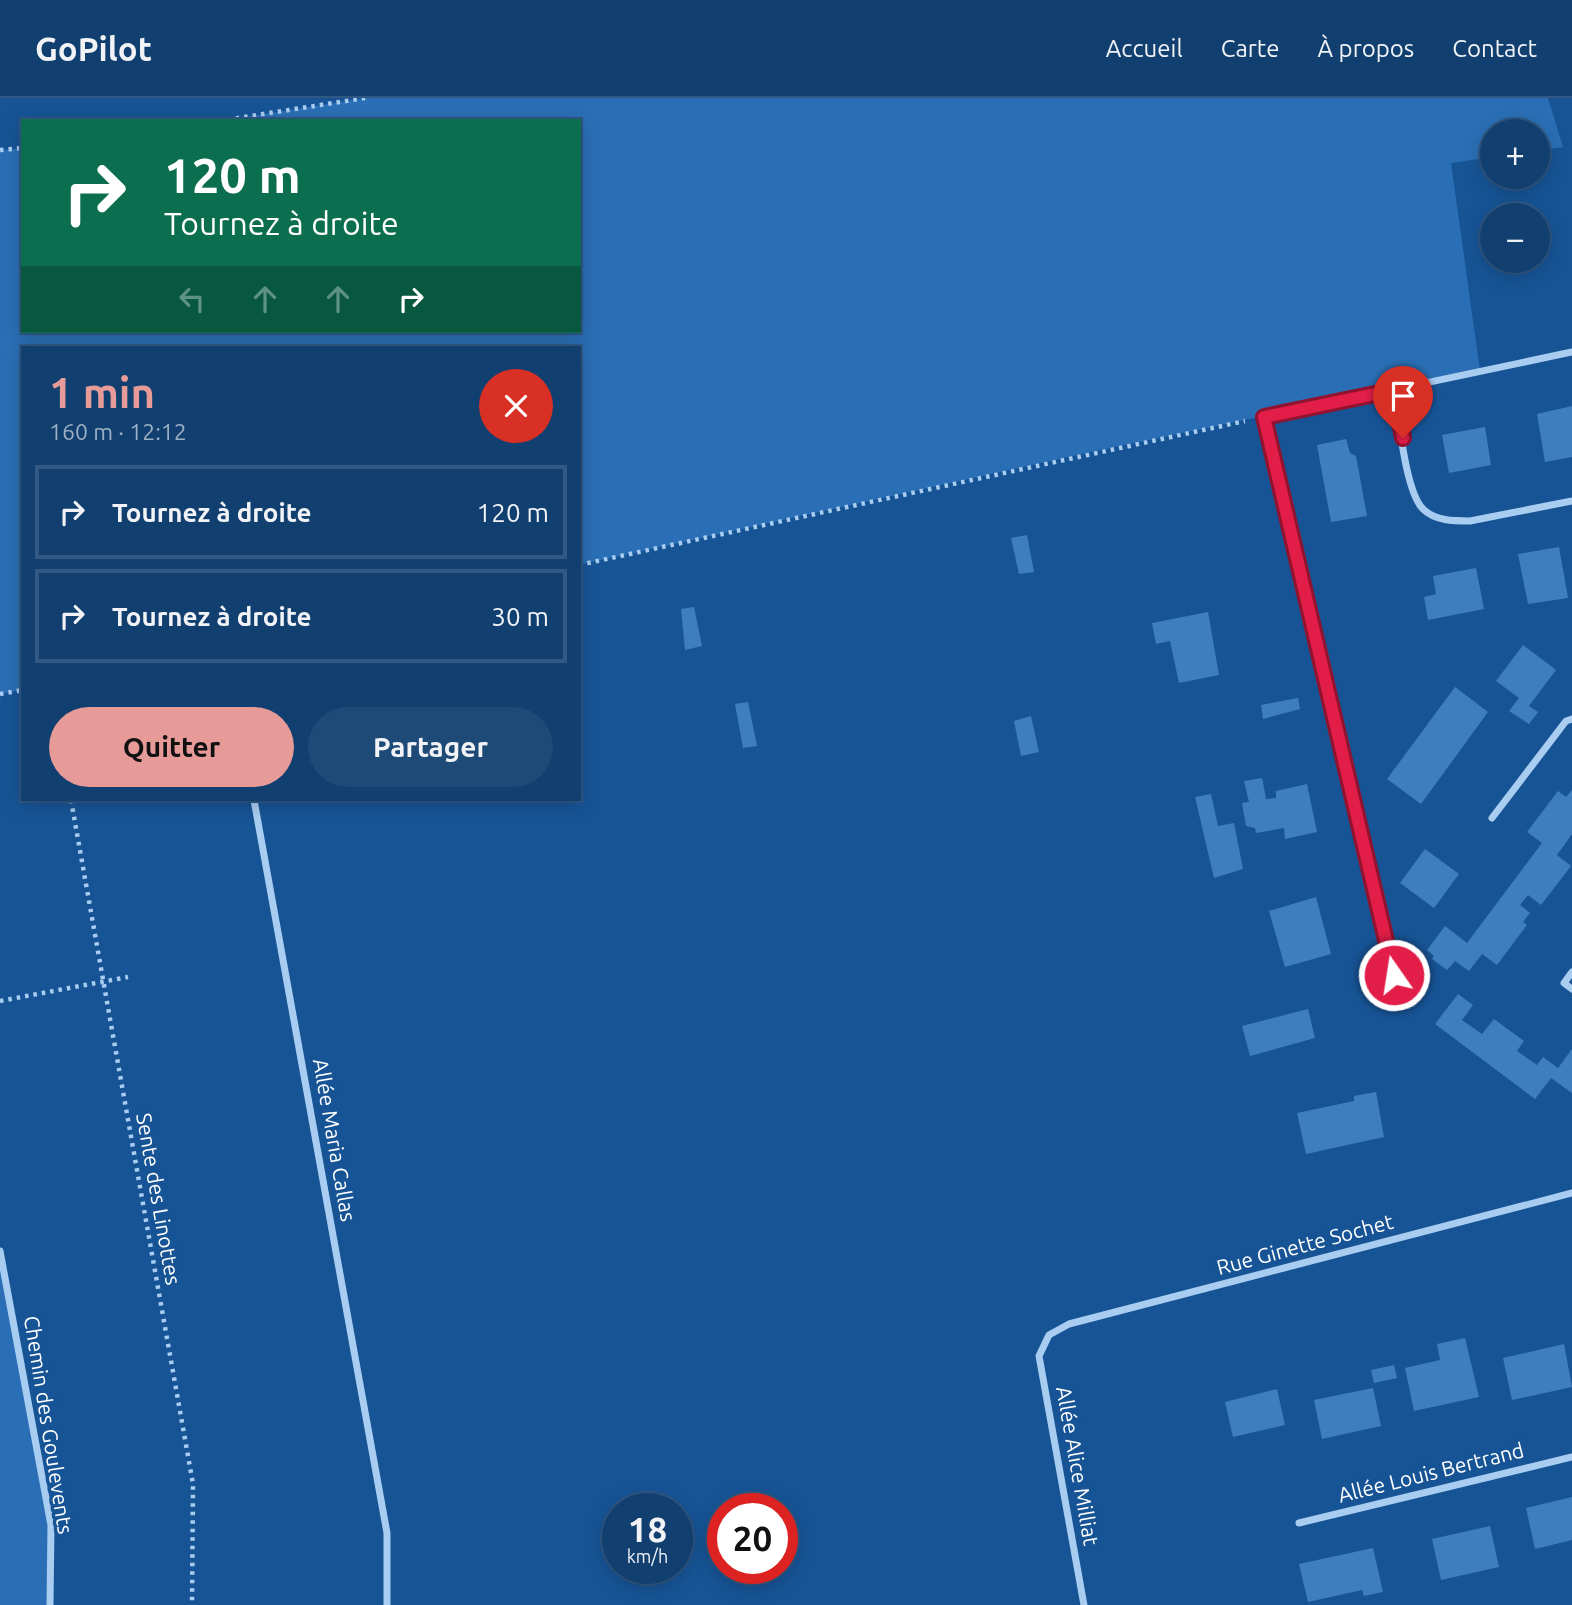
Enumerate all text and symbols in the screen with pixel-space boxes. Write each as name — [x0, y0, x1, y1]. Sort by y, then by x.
text: GoPilot — [35, 30, 152, 67]
text: Accueil — [1106, 35, 1183, 62]
text: Carte — [1221, 35, 1280, 62]
text: À propos — [1318, 35, 1414, 62]
text: Contact — [1452, 35, 1537, 62]
map controls — [1480, 119, 1550, 273]
button: + — [1480, 119, 1550, 189]
icon: right — [49, 147, 140, 238]
text: 120 m — [164, 147, 301, 202]
button: − — [1480, 203, 1550, 273]
text: Tournez à droite — [164, 205, 399, 241]
icon: left — [173, 280, 211, 318]
icon: ahead — [246, 280, 284, 318]
icon: ahead — [319, 280, 357, 318]
icon: right — [392, 280, 430, 318]
pin — [1373, 366, 1433, 438]
text: 1 min — [49, 369, 155, 416]
button: close — [479, 369, 553, 443]
icon: arrive — [1384, 377, 1422, 415]
text: 160 m · 12:12 — [49, 419, 187, 444]
icon: right — [53, 493, 91, 531]
text: Tournez à droite — [112, 498, 311, 527]
text: 120 m — [477, 498, 549, 527]
icon: right — [53, 597, 91, 635]
text: Tournez à droite — [112, 602, 311, 631]
text: 30 m — [491, 602, 549, 631]
button: Quitter — [49, 707, 294, 787]
button: Partager — [308, 707, 553, 787]
position arrow — [1357, 938, 1431, 1012]
street label: Allée Maria Callas — [309, 1056, 361, 1223]
street label: Sente des Linottes — [132, 1111, 186, 1287]
street label: Rue Ginette Sochet — [1214, 1209, 1396, 1279]
street label: Chemin des Goulevents — [20, 1314, 78, 1536]
street label: Allée Alice Milliat — [1052, 1384, 1104, 1547]
street label: Allée Louis Bertrand — [1335, 1437, 1526, 1507]
speed limit sign: 20 — [707, 1493, 798, 1584]
text: 18 — [628, 1509, 667, 1549]
text: km/h — [627, 1546, 668, 1566]

